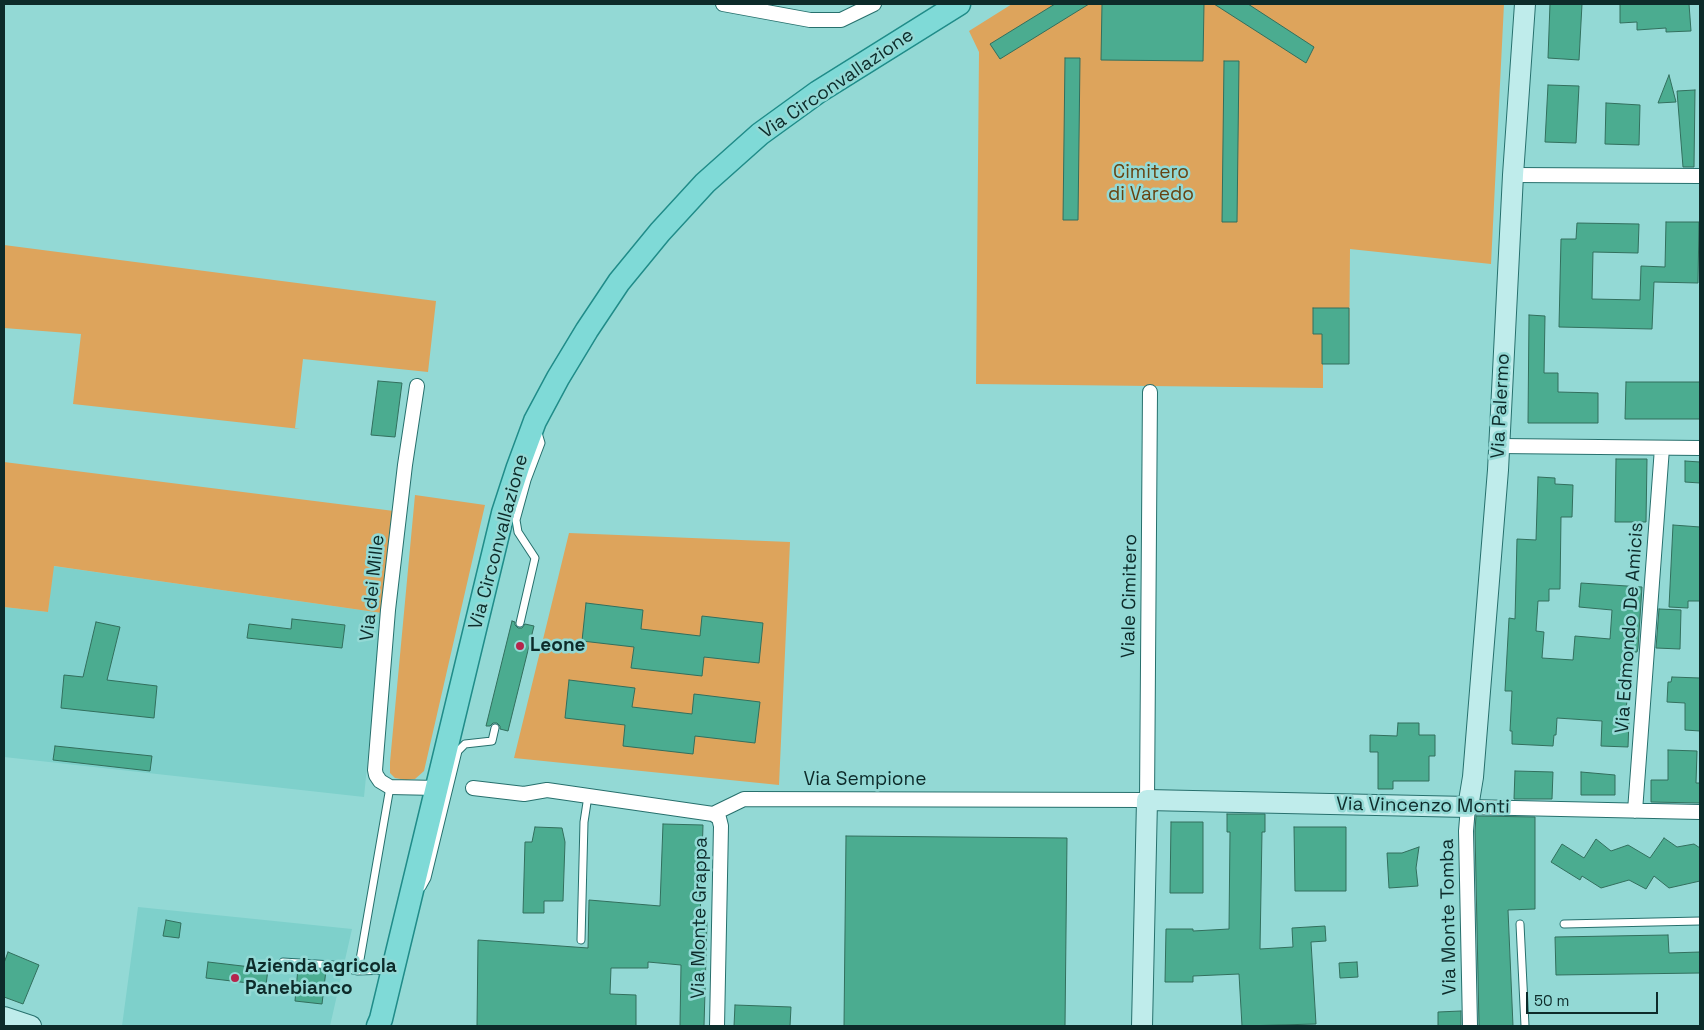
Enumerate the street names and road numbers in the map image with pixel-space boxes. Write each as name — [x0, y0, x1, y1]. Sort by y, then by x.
street label: Via Circonvallazione — [756, 24, 918, 144]
street label: Via Palermo — [1487, 353, 1515, 459]
street label: Via Circonvallazione — [465, 452, 533, 632]
street label: Via Edmondo De Amicis — [1611, 522, 1649, 734]
street label: Via dei Mille — [356, 534, 390, 642]
street label: Viale Cimitero — [1118, 534, 1142, 658]
street label: Via Sempione — [804, 769, 926, 791]
street label: Via Vincenzo Monti — [1336, 793, 1510, 819]
street label: Via Monte Grappa — [687, 837, 713, 999]
street label: Via Monte Tomba — [1436, 838, 1462, 996]

